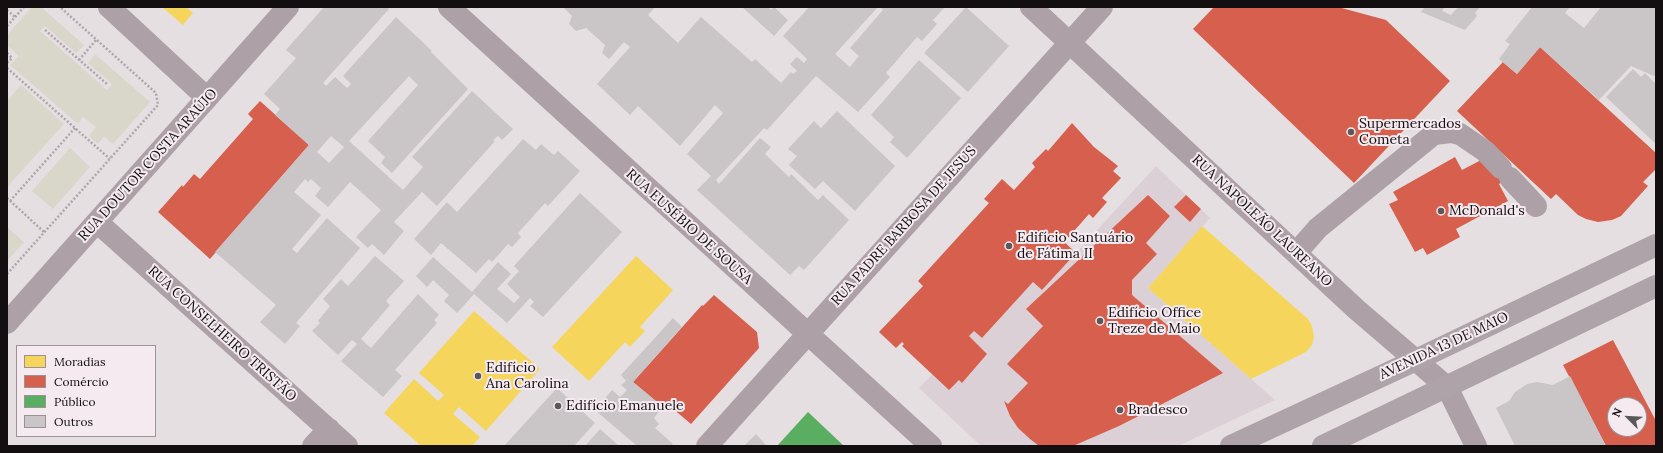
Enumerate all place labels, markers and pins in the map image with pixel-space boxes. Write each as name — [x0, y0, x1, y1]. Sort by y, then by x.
place label: Supermercados Cometa — [1359, 116, 1461, 148]
marker: Supermercados Cometa — [1346, 127, 1356, 137]
place label: McDonald's — [1449, 203, 1525, 219]
marker: McDonald's — [1436, 206, 1446, 216]
place label: Edifício Santuário de Fátima II — [1017, 230, 1133, 262]
marker: Edifício Santuário de Fátima II — [1004, 241, 1014, 251]
place label: Edifício Office Treze de Maio — [1108, 305, 1201, 338]
marker: Edifício Office Treze de Maio — [1095, 316, 1105, 326]
place label: Edifício Ana Carolina — [486, 360, 569, 392]
marker: Edifício Ana Carolina — [473, 371, 483, 381]
place label: Edifício Emanuele — [566, 398, 684, 414]
marker: Edifício Emanuele — [553, 401, 563, 411]
place label: Bradesco — [1128, 402, 1188, 418]
marker: Bradesco — [1115, 405, 1125, 415]

